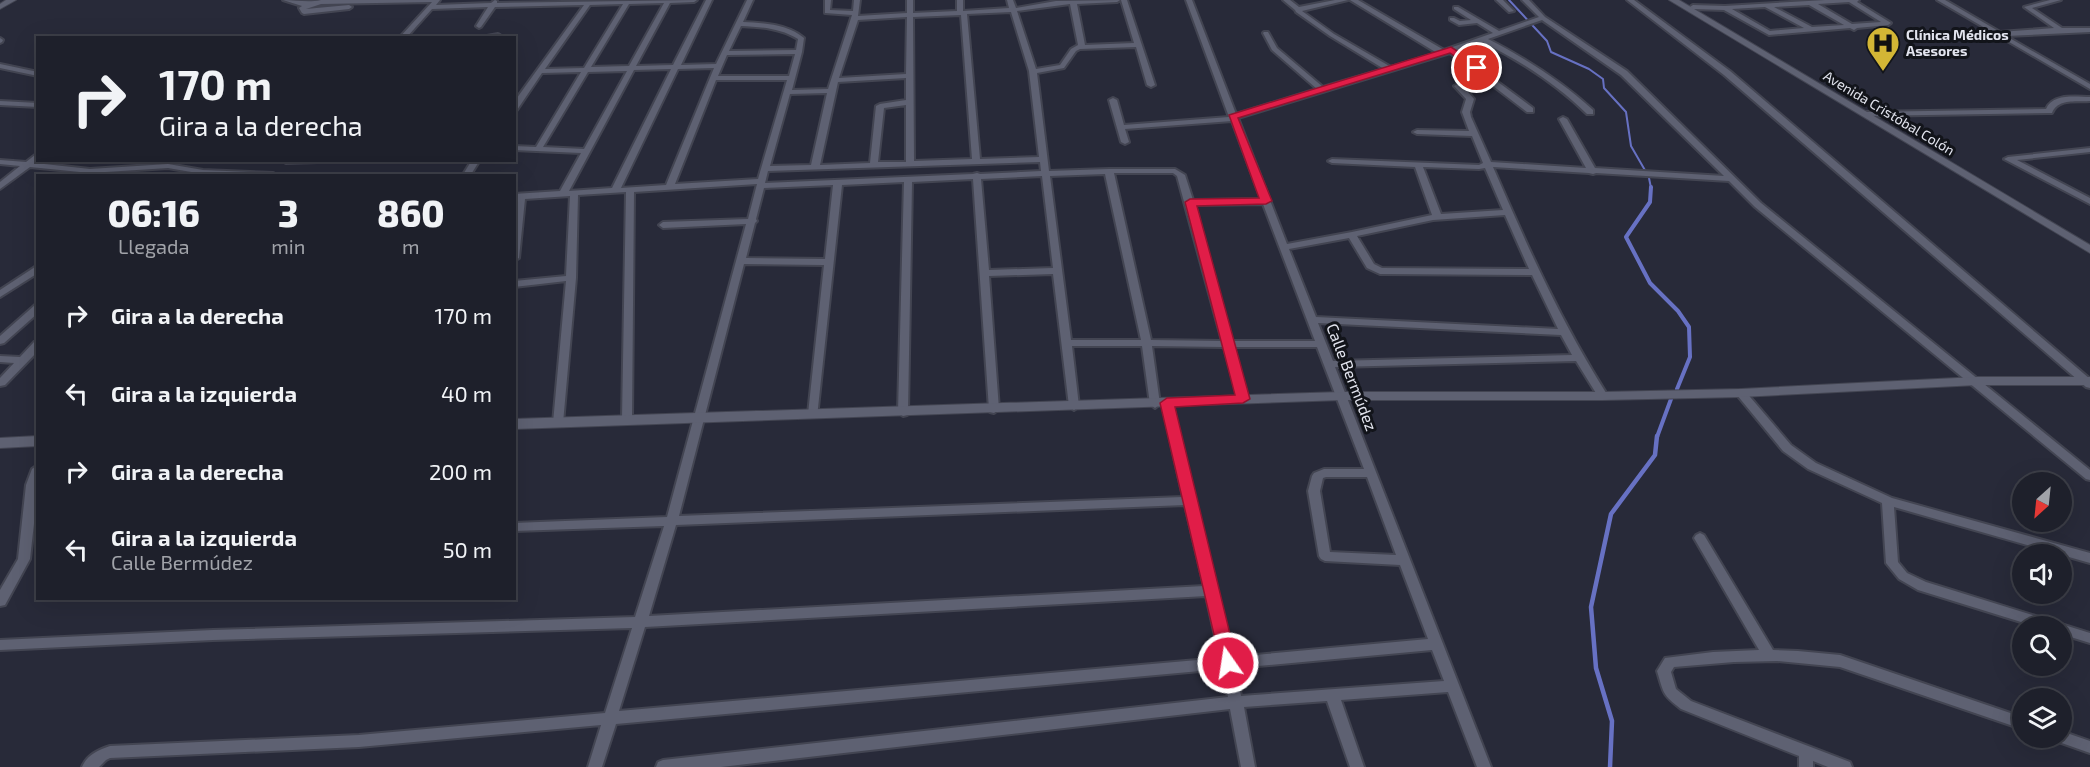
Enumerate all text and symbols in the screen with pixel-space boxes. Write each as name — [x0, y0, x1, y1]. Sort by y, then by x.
hospital icon: Clínica Médicos Asesores — [1865, 25, 1901, 72]
place label: Clínica Médicos Asesores — [1906, 26, 2009, 59]
pin — [1451, 42, 1502, 93]
icon: arrive — [1460, 51, 1493, 84]
text: 170 m — [159, 58, 272, 108]
icon: right — [60, 60, 138, 138]
street label: Avenida Cristóbal Colón — [1821, 67, 1958, 158]
text: Gira a la derecha — [159, 109, 363, 141]
text: 06:16 — [107, 191, 200, 234]
text: 3 — [278, 191, 299, 234]
text: 860 — [377, 191, 445, 234]
text: Llegada — [118, 234, 189, 258]
text: min — [271, 234, 305, 258]
text: m — [402, 234, 419, 258]
icon: right — [60, 299, 93, 332]
text: Gira a la derecha — [111, 302, 284, 328]
text: 170 m — [435, 302, 492, 328]
street label: Calle Bermúdez — [1323, 320, 1382, 433]
icon: left — [60, 377, 93, 410]
text: Gira a la izquierda — [111, 380, 297, 406]
text: 40 m — [441, 380, 492, 406]
icon: right — [60, 455, 93, 488]
text: Gira a la derecha — [111, 458, 284, 484]
text: 200 m — [429, 458, 492, 484]
north arrow — [2012, 472, 2072, 532]
map controls — [2012, 472, 2072, 748]
text: Gira a la izquierda — [111, 524, 297, 550]
icon: left — [60, 533, 93, 566]
text: 50 m — [443, 536, 492, 562]
button: sound — [2012, 544, 2072, 604]
text: Calle Bermúdez — [111, 550, 253, 574]
button: search — [2012, 616, 2072, 676]
position arrow — [1196, 631, 1260, 695]
button: layers — [2012, 688, 2072, 748]

